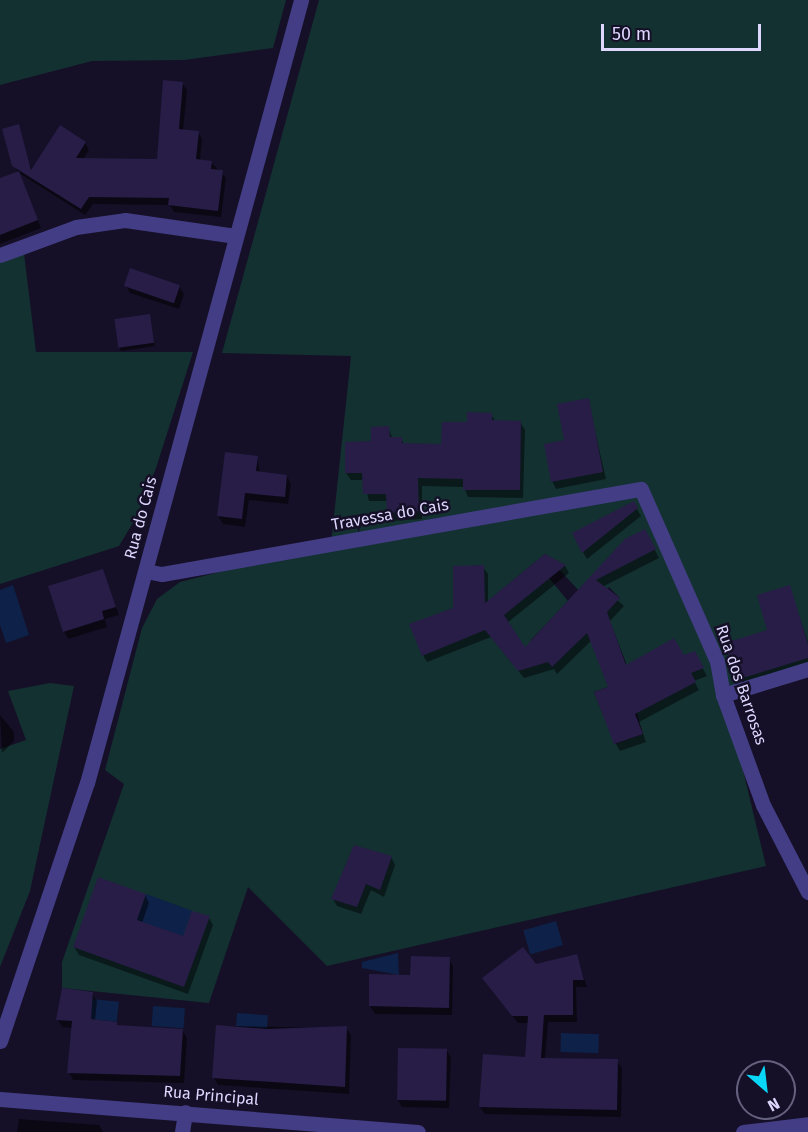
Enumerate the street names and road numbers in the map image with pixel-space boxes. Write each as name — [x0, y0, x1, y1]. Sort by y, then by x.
street label: Rua do Cais — [121, 475, 161, 561]
street label: Travessa do Cais — [330, 495, 450, 535]
street label: Rua dos Barrosas — [711, 623, 771, 747]
street label: Rua Principal — [162, 1082, 260, 1110]

